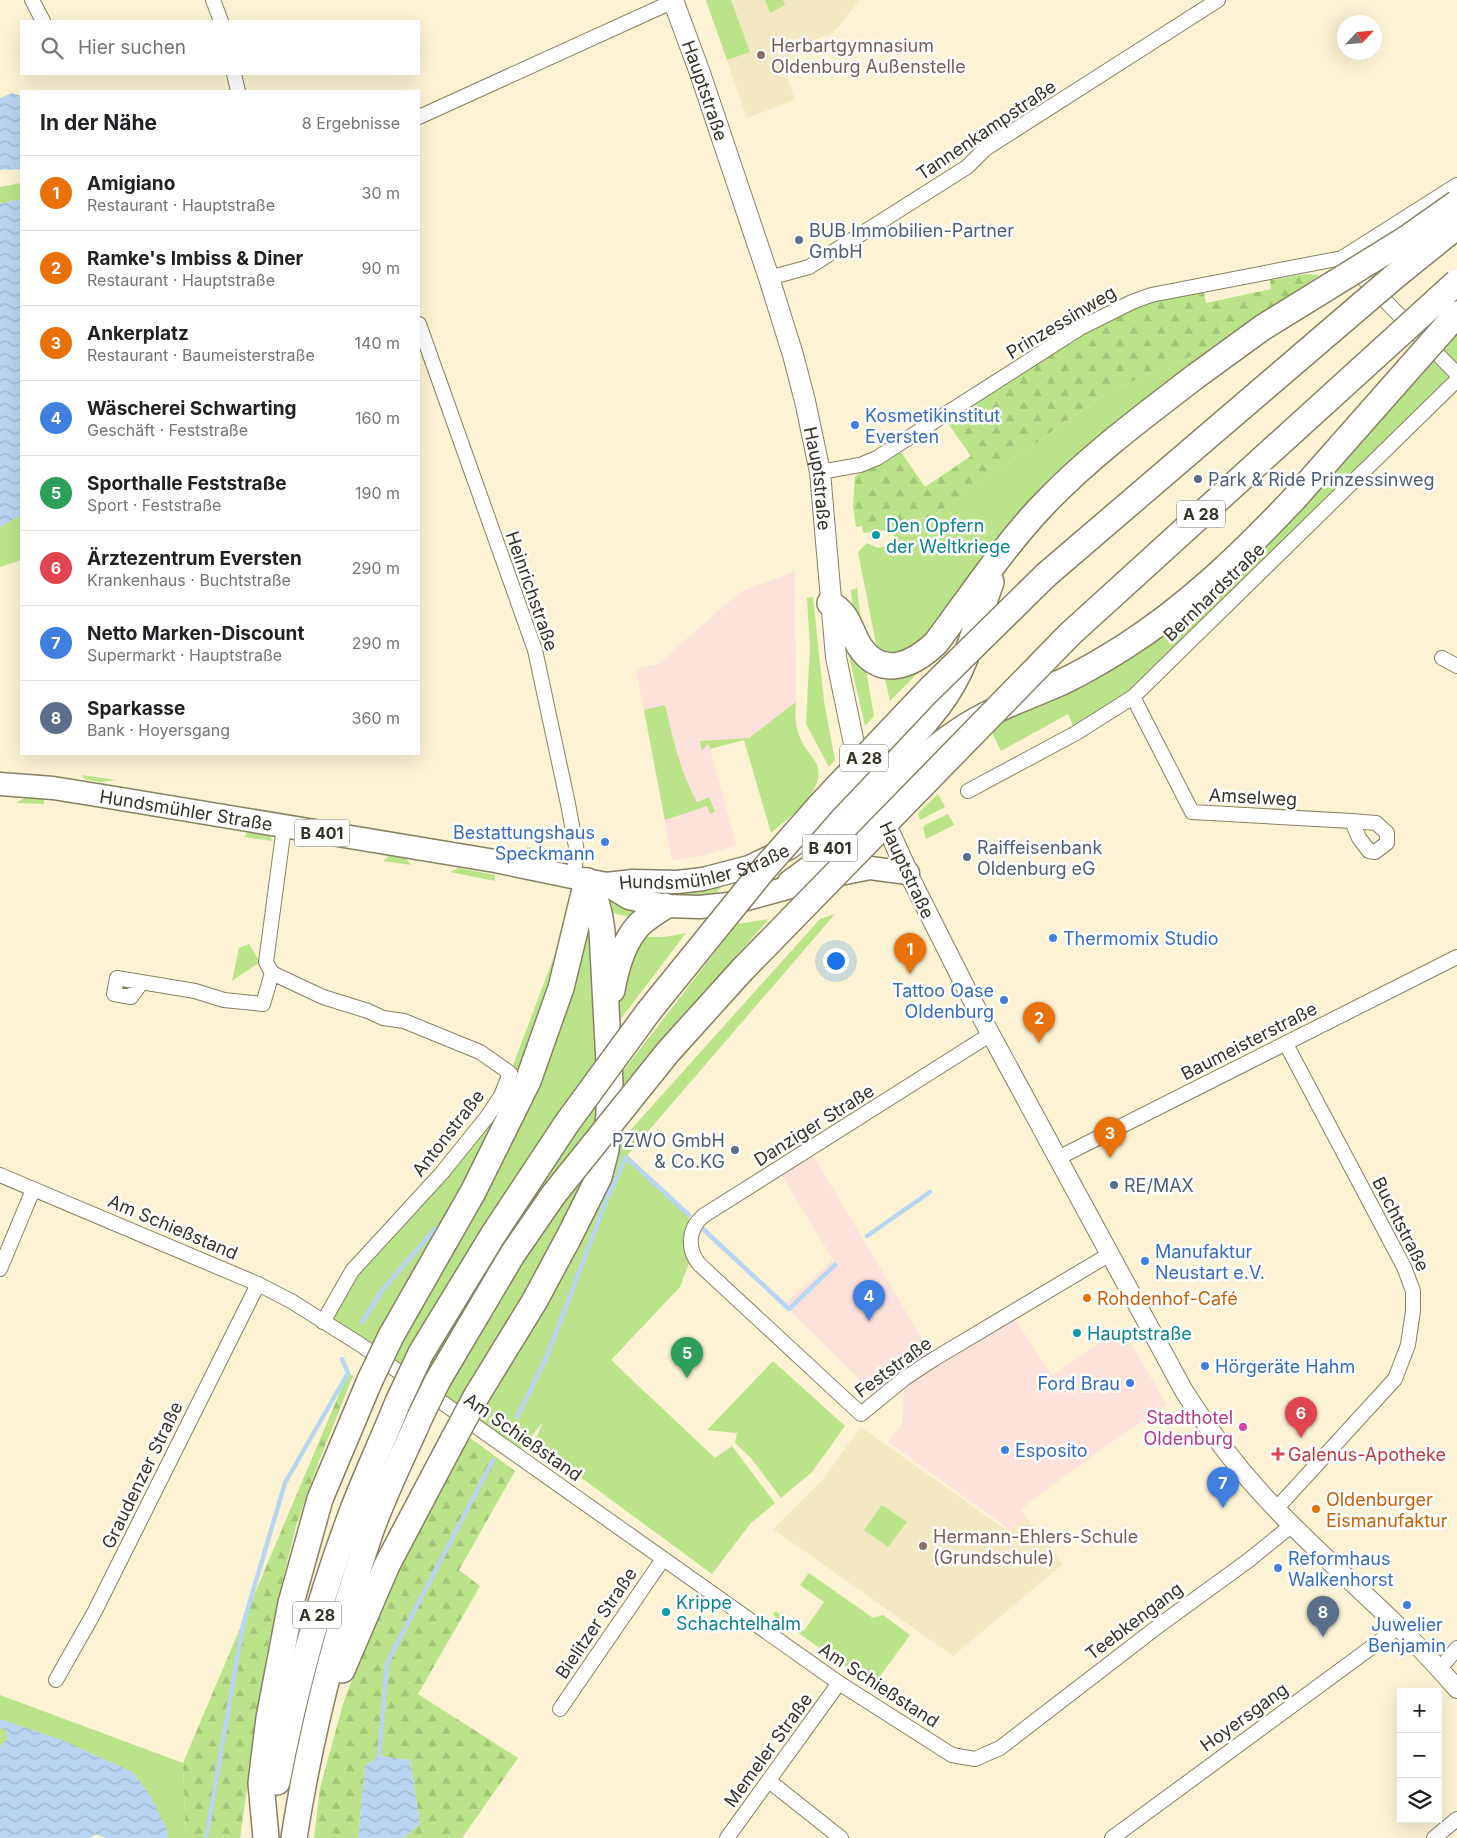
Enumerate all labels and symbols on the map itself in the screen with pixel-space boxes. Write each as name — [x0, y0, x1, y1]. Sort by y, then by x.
north arrow — [1337, 15, 1382, 60]
place label: Herbartgymnasium Oldenburg Außenstelle — [771, 35, 966, 77]
street label: Hauptstraße — [678, 37, 732, 143]
marker: Herbartgymnasium Oldenburg Außenstelle — [755, 49, 767, 61]
street label: Tannenkampstraße — [912, 76, 1060, 184]
place label: BUB Immobilien-Partner GmbH — [809, 220, 1014, 262]
marker: BUB Immobilien-Partner GmbH — [793, 234, 805, 246]
street label: Prinzessinweg — [1003, 281, 1119, 363]
place label: Kosmetikinstitut Eversten — [865, 405, 1000, 447]
marker: Kosmetikinstitut Eversten — [849, 419, 861, 431]
street label: Hauptstraße — [800, 425, 836, 531]
place label: Park & Ride Prinzessinweg — [1208, 469, 1434, 490]
marker: Park & Ride Prinzessinweg — [1192, 473, 1204, 485]
road number: A 28 — [1177, 500, 1225, 528]
place label: Den Opfern der Weltkriege — [886, 515, 1011, 557]
street label: Heinrichstraße — [502, 528, 562, 654]
marker: Den Opfern der Weltkriege — [870, 529, 882, 541]
street label: Bernhardstraße — [1159, 539, 1269, 645]
road number: A 28 — [840, 744, 888, 771]
street label: Amselweg — [1208, 784, 1298, 810]
street label: Hundsmühler Straße — [98, 785, 274, 834]
street label: Hauptstraße — [875, 818, 939, 922]
road number: B 401 — [294, 820, 350, 846]
place label: Bestattungshaus Speckmann — [453, 822, 595, 864]
road number: B 401 — [802, 834, 858, 861]
marker: Bestattungshaus Speckmann — [599, 836, 611, 848]
place label: Raiffeisenbank Oldenburg eG — [977, 837, 1102, 879]
street label: Hundsmühler Straße — [618, 839, 792, 893]
marker: Raiffeisenbank Oldenburg eG — [961, 851, 973, 863]
place label: Thermomix Studio — [1063, 928, 1219, 949]
marker: Thermomix Studio — [1047, 932, 1059, 944]
pin: 1 — [894, 933, 926, 974]
your location — [823, 948, 849, 974]
place label: Tattoo Oase Oldenburg — [892, 980, 994, 1022]
marker: Tattoo Oase Oldenburg — [998, 994, 1010, 1006]
street label: Baumeisterstraße — [1178, 998, 1320, 1084]
pin: 2 — [1023, 1002, 1055, 1043]
street label: Danziger Straße — [750, 1080, 878, 1170]
street label: Antonstraße — [408, 1086, 488, 1180]
pin: 3 — [1094, 1117, 1126, 1158]
place label: PZWO GmbH & Co.KG — [612, 1130, 725, 1172]
marker: PZWO GmbH & Co.KG — [729, 1144, 741, 1156]
street label: Buchtstraße — [1368, 1173, 1434, 1275]
place label: RE/MAX — [1124, 1175, 1194, 1196]
marker: RE/MAX — [1108, 1179, 1120, 1191]
street label: Am Schießstand — [105, 1190, 241, 1264]
place label: Manufaktur Neustart e.V. — [1155, 1241, 1265, 1283]
marker: Manufaktur Neustart e.V. — [1139, 1255, 1151, 1267]
pin: 4 — [853, 1280, 885, 1321]
place label: Rohdenhof-Café — [1097, 1288, 1238, 1309]
marker: Rohdenhof-Café — [1081, 1292, 1093, 1304]
place label: Hauptstraße — [1087, 1323, 1192, 1344]
marker: Hauptstraße — [1071, 1327, 1083, 1339]
street label: Feststraße — [851, 1332, 935, 1402]
pin: 5 — [671, 1337, 703, 1378]
place label: Hörgeräte Hahm — [1215, 1356, 1355, 1377]
marker: Hörgeräte Hahm — [1199, 1360, 1211, 1372]
place label: Ford Brau — [1037, 1373, 1120, 1394]
marker: Ford Brau — [1124, 1377, 1136, 1389]
street label: Am Schießstand — [460, 1389, 586, 1485]
pin: 6 — [1285, 1397, 1317, 1438]
street label: Graudenzer Straße — [97, 1398, 187, 1552]
place label: Stadthotel Oldenburg — [1144, 1407, 1233, 1449]
marker: Stadthotel Oldenburg — [1237, 1421, 1249, 1433]
place label: Esposito — [1015, 1440, 1088, 1461]
marker: Esposito — [999, 1444, 1011, 1456]
place label: Galenus-Apotheke — [1288, 1444, 1446, 1465]
marker: Galenus-Apotheke — [1272, 1448, 1284, 1460]
pin: 7 — [1207, 1467, 1239, 1508]
place label: Oldenburger Eismanufaktur — [1326, 1489, 1448, 1531]
marker: Oldenburger Eismanufaktur — [1310, 1503, 1322, 1515]
place label: Hermann-Ehlers-Schule (Grundschule) — [933, 1526, 1138, 1568]
marker: Hermann-Ehlers-Schule (Grundschule) — [917, 1540, 929, 1552]
place label: Reformhaus Walkenhorst — [1288, 1548, 1394, 1590]
marker: Reformhaus Walkenhorst — [1272, 1562, 1284, 1574]
street label: Bielitzer Straße — [551, 1564, 641, 1682]
street label: Teebkengang — [1081, 1578, 1187, 1664]
place label: Krippe Schachtelhalm — [676, 1592, 801, 1634]
pin: 8 — [1307, 1596, 1339, 1637]
marker: Juwelier Benjamin — [1401, 1599, 1413, 1611]
road number: A 28 — [293, 1602, 341, 1628]
marker: Krippe Schachtelhalm — [660, 1606, 672, 1618]
place label: Juwelier Benjamin — [1368, 1614, 1446, 1656]
street label: Am Schießstand — [815, 1638, 943, 1732]
street label: Hoyersgang — [1196, 1678, 1292, 1756]
street label: Memeler Straße — [720, 1689, 816, 1811]

